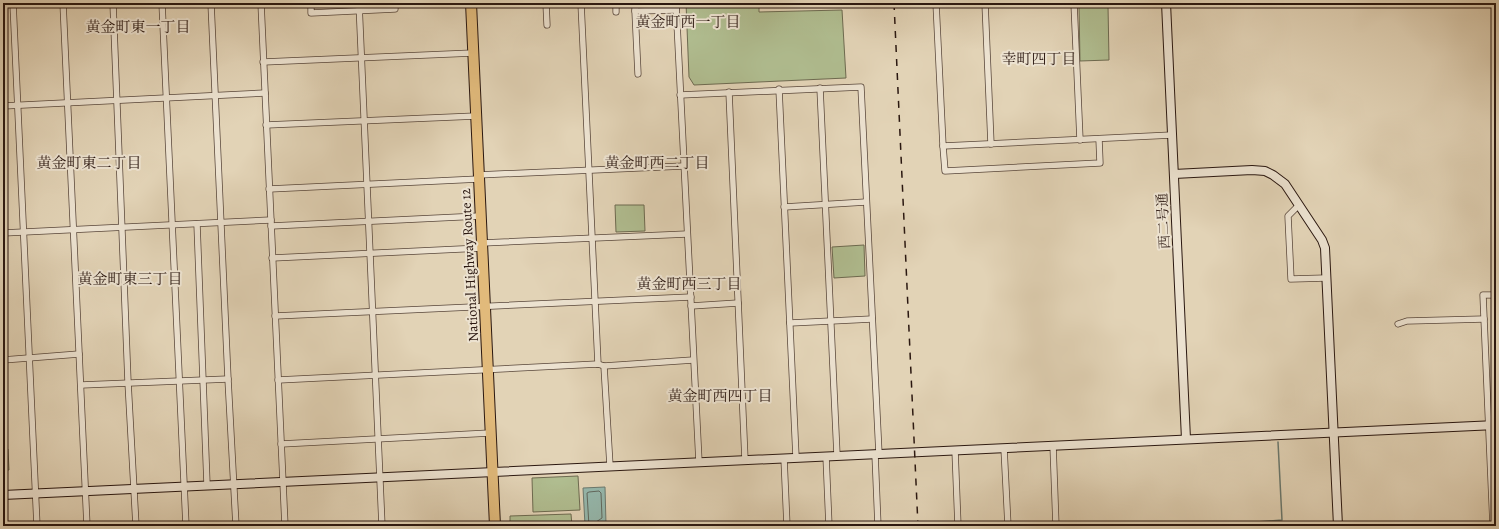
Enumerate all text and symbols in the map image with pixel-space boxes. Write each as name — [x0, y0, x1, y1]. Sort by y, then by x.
district label: 黄金町西一丁目 — [635, 12, 741, 32]
district label: 黄金町東一丁目 — [85, 17, 191, 37]
district label: 幸町四丁目 — [1001, 49, 1077, 69]
district label: 黄金町東二丁目 — [36, 153, 142, 173]
district label: 黄金町西二丁目 — [604, 153, 710, 173]
street label: National Highway Route 12 — [456, 187, 483, 342]
street label: 西二号通 — [1153, 193, 1174, 249]
district label: 黄金町東三丁目 — [77, 269, 183, 289]
district label: 黄金町西三丁目 — [636, 274, 742, 294]
district label: 黄金町西四丁目 — [667, 386, 773, 406]

